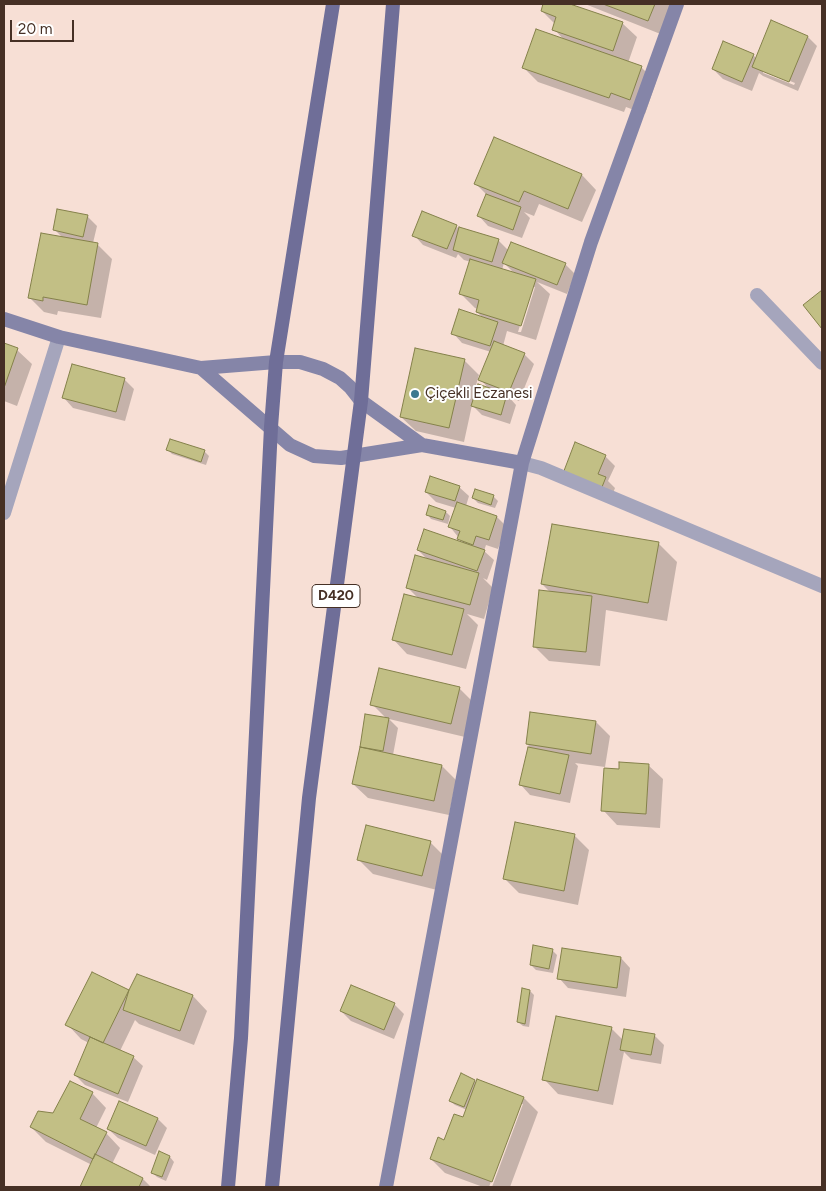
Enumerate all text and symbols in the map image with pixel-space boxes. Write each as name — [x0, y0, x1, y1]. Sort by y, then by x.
scale bar — [12, 10, 76, 42]
text: 20 m — [18, 20, 52, 38]
place label: Çiçekli Eczanesi — [425, 385, 532, 403]
marker: Çiçekli Eczanesi — [409, 388, 421, 400]
road number: D420 — [312, 584, 360, 608]

